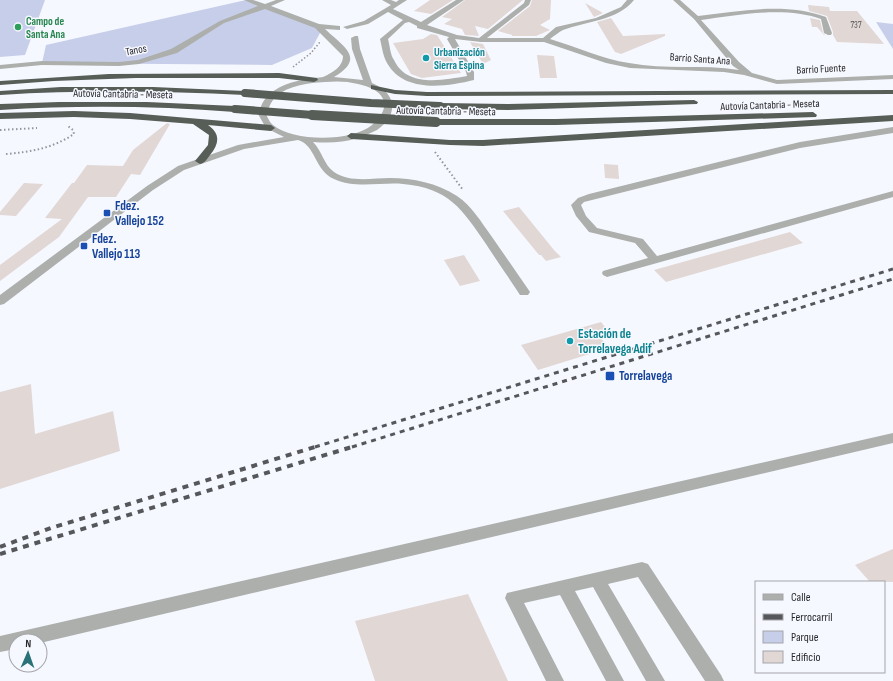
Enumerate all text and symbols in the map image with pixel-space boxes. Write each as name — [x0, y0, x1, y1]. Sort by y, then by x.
place label: Campo de Santa Ana — [26, 15, 66, 41]
house number: 737 — [851, 20, 862, 31]
marker: Campo de Santa Ana — [13, 22, 23, 32]
street label: Tanos — [124, 42, 148, 58]
place label: Urbanización Sierra Espina — [434, 46, 485, 72]
street label: Barrio Santa Ana — [669, 50, 731, 68]
marker: Urbanización Sierra Espina — [421, 53, 431, 63]
street label: Barrio Fuente — [796, 61, 846, 77]
street label: Autovía Cantabria - Meseta — [72, 87, 173, 101]
street label: Autovía Cantabria - Meseta — [719, 97, 820, 113]
street label: Autovía Cantabria - Meseta — [395, 104, 496, 118]
place label: Fdez. Vallejo 152 — [115, 198, 164, 229]
marker: Fdez. Vallejo 152 — [102, 208, 112, 218]
place label: Fdez. Vallejo 113 — [92, 231, 141, 262]
marker: Fdez. Vallejo 113 — [79, 241, 89, 251]
place label: Estación de Torrelavega Adif — [578, 326, 653, 357]
marker: Estación de Torrelavega Adif — [565, 336, 575, 346]
place label: Torrelavega — [619, 368, 672, 384]
marker: Torrelavega — [604, 370, 616, 382]
legend — [755, 581, 885, 673]
text: Calle — [791, 590, 811, 605]
text: Ferrocarril — [791, 610, 833, 625]
text: Parque — [791, 630, 819, 645]
north arrow — [8, 633, 48, 673]
text: N — [25, 637, 32, 650]
text: Edificio — [791, 650, 820, 665]

